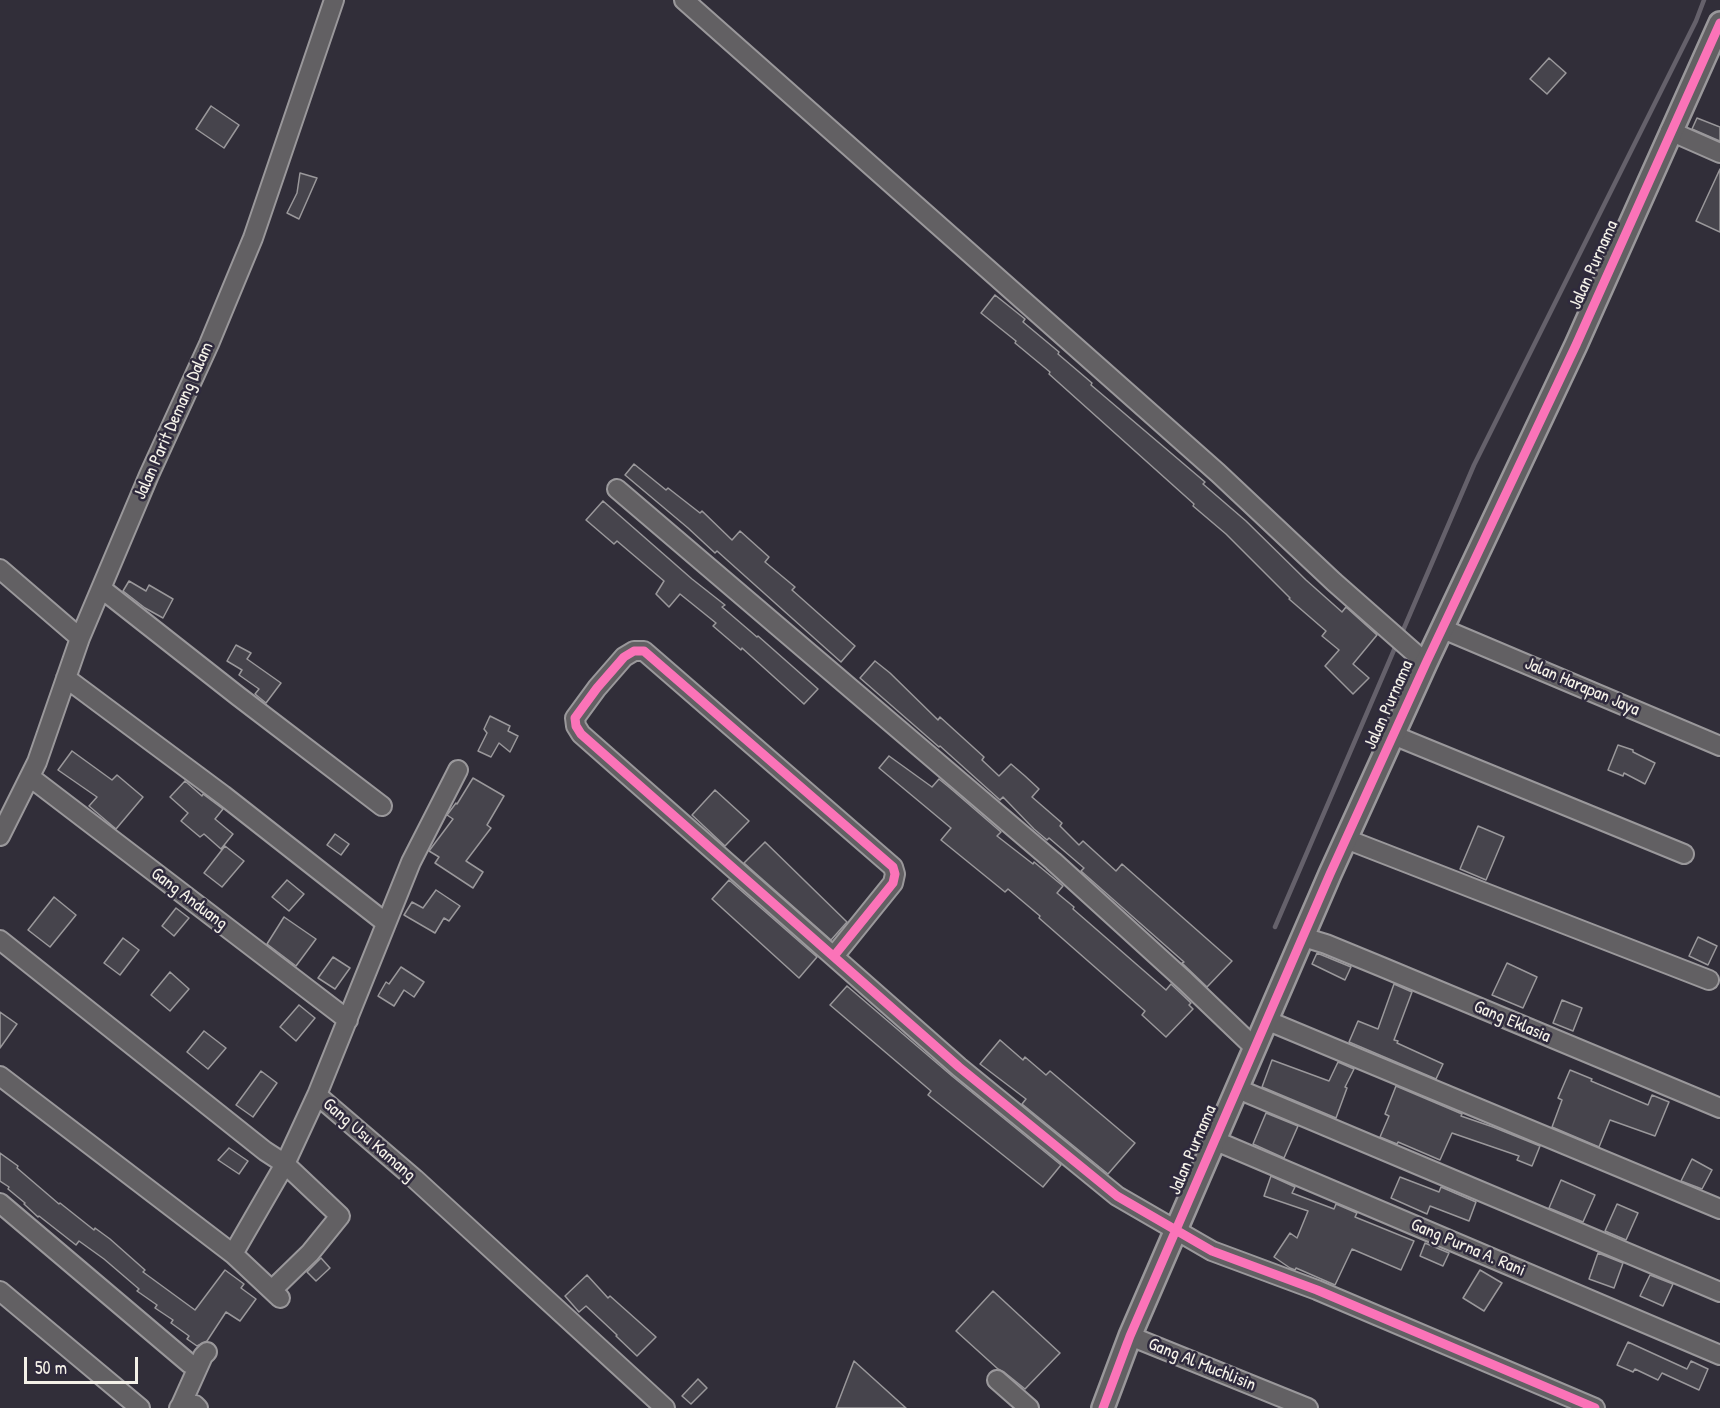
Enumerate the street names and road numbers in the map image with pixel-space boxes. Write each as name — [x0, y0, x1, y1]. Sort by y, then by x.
street label: Jalan Purnama — [1565, 217, 1623, 313]
street label: Jalan Parit Demang Dalam — [130, 339, 218, 503]
street label: Jalan Harapan Jaya — [1521, 653, 1643, 721]
street label: Jalan Purnama — [1360, 657, 1418, 753]
street label: Gang Anduang — [146, 863, 232, 935]
street label: Gang Eklasia — [1470, 996, 1554, 1048]
street label: Gang Usu Kamang — [318, 1094, 420, 1186]
street label: Jalan Purnama — [1164, 1102, 1222, 1198]
street label: Gang Purna A. Rani — [1408, 1214, 1528, 1282]
street label: Gang Al Muchlisin — [1145, 1334, 1259, 1396]

